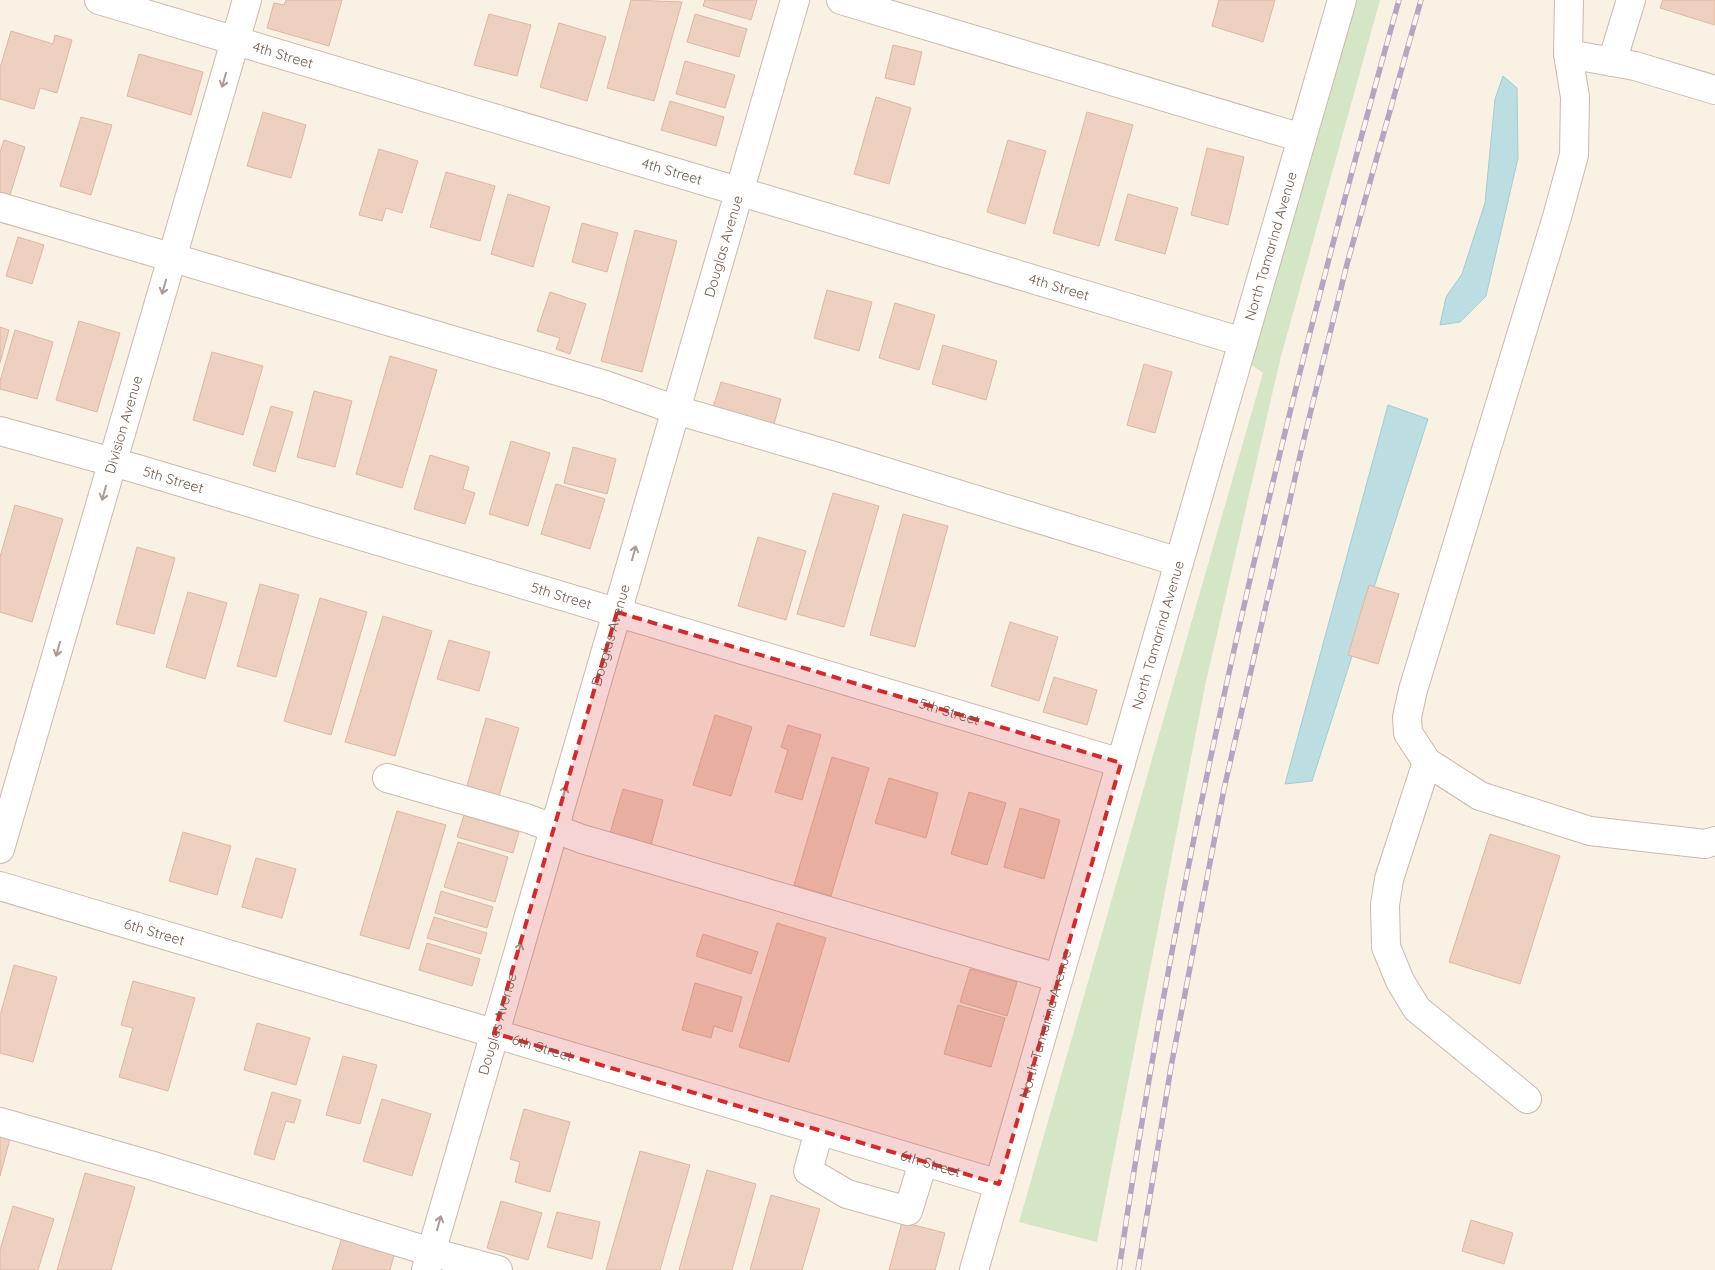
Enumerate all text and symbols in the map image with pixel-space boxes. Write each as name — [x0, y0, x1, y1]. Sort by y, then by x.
street label: 4th Street — [251, 37, 316, 73]
one-way arrow — [219, 72, 228, 88]
street label: 4th Street — [640, 154, 705, 189]
street label: North Tamarind Avenue — [1241, 170, 1301, 323]
street label: Douglas Avenue — [700, 193, 747, 299]
street label: 4th Street — [1027, 269, 1092, 305]
one-way arrow — [158, 278, 168, 294]
street label: Division Avenue — [101, 373, 146, 476]
street label: 5th Street — [141, 462, 206, 497]
one-way arrow — [98, 485, 108, 501]
one-way arrow — [629, 546, 639, 562]
street label: North Tamarind Avenue — [1128, 559, 1188, 712]
street label: 5th Street — [529, 578, 594, 613]
street label: Douglas Avenue — [587, 582, 634, 688]
one-way arrow — [53, 641, 63, 657]
street label: 5th Street — [917, 694, 982, 729]
one-way arrow — [560, 786, 569, 802]
street label: 6th Street — [122, 914, 187, 950]
one-way arrow — [514, 942, 524, 958]
street label: North Tamarind Avenue — [1015, 948, 1075, 1101]
street label: Douglas Avenue — [474, 971, 521, 1077]
street label: 6th Street — [510, 1030, 575, 1065]
street label: 6th Street — [898, 1146, 963, 1181]
one-way arrow — [435, 1216, 445, 1232]

